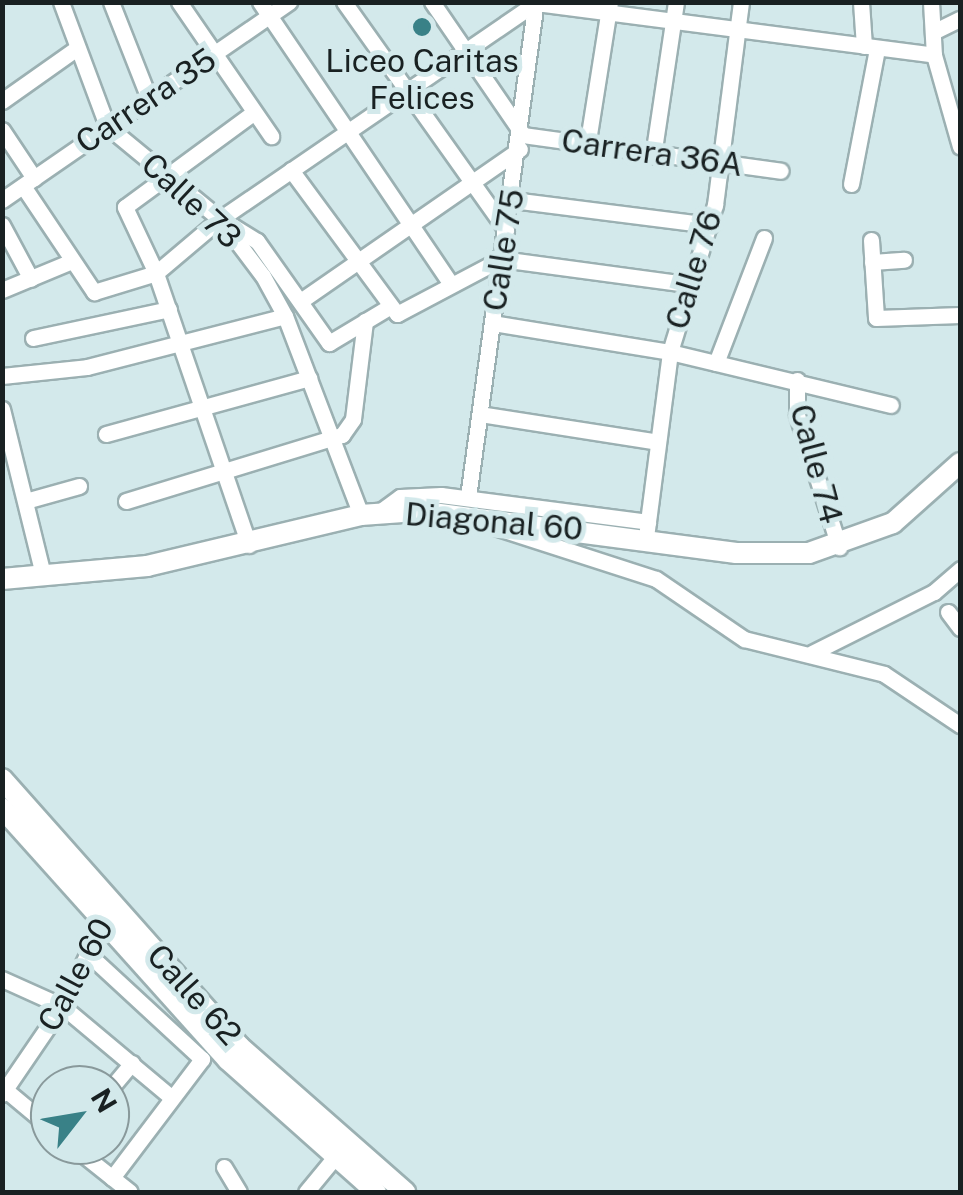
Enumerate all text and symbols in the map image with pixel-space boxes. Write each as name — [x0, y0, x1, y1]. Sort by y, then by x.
marker: Liceo Caritas Felices — [411, 16, 433, 38]
street label: Carrera 35 — [69, 40, 223, 162]
place label: Liceo Caritas Felices — [325, 43, 519, 118]
street label: Carrera 36A — [559, 121, 745, 185]
street label: Calle 73 — [133, 145, 249, 257]
street label: Calle 75 — [475, 186, 533, 314]
street label: Calle 76 — [658, 206, 730, 334]
street label: Calle 74 — [782, 400, 850, 528]
street label: Diagonal 60 — [404, 495, 584, 549]
street label: Calle 60 — [30, 912, 122, 1038]
street label: Calle 62 — [139, 937, 249, 1053]
north arrow — [30, 1065, 130, 1165]
text: N — [85, 1082, 124, 1118]

